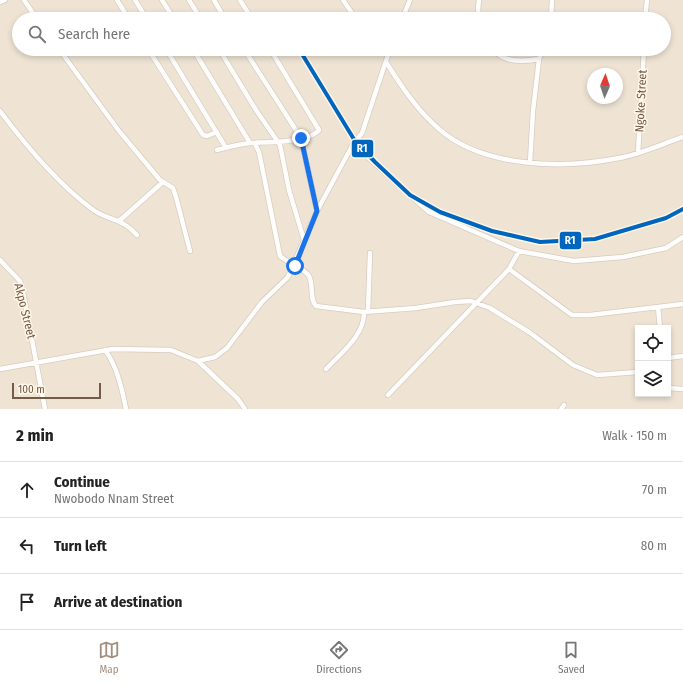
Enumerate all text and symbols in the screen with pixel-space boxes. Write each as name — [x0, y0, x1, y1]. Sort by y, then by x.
search box — [12, 12, 671, 56]
icon: search — [26, 23, 48, 45]
text: Search here — [58, 25, 130, 43]
north arrow — [587, 68, 623, 104]
street label: Ngoke Street — [632, 69, 650, 133]
route end — [292, 129, 310, 147]
line badge: R1 — [351, 139, 374, 158]
text: R1 — [357, 142, 367, 155]
line badge: R1 — [559, 231, 582, 250]
text: R1 — [565, 234, 575, 247]
route start — [286, 257, 304, 275]
street label: Akpo Street — [11, 282, 39, 340]
map controls — [635, 325, 671, 397]
button: locate — [635, 325, 671, 361]
button: layers — [635, 361, 671, 397]
scale bar — [12, 381, 101, 400]
text: 100 m — [18, 383, 45, 396]
text: 2 min — [16, 425, 54, 446]
text: Walk · 150 m — [602, 428, 667, 443]
text: Continue — [54, 473, 110, 491]
icon: ahead — [16, 479, 38, 501]
text: 70 m — [642, 482, 667, 497]
text: Nwobodo Nnam Street — [54, 491, 174, 506]
icon: left — [16, 535, 38, 557]
text: Turn left — [54, 537, 107, 555]
text: 80 m — [641, 538, 667, 553]
icon: arrive — [16, 591, 38, 613]
text: Arrive at destination — [54, 593, 182, 611]
tab: Map — [98, 639, 120, 676]
tab: Directions — [316, 639, 362, 676]
tab: Saved — [558, 639, 585, 676]

